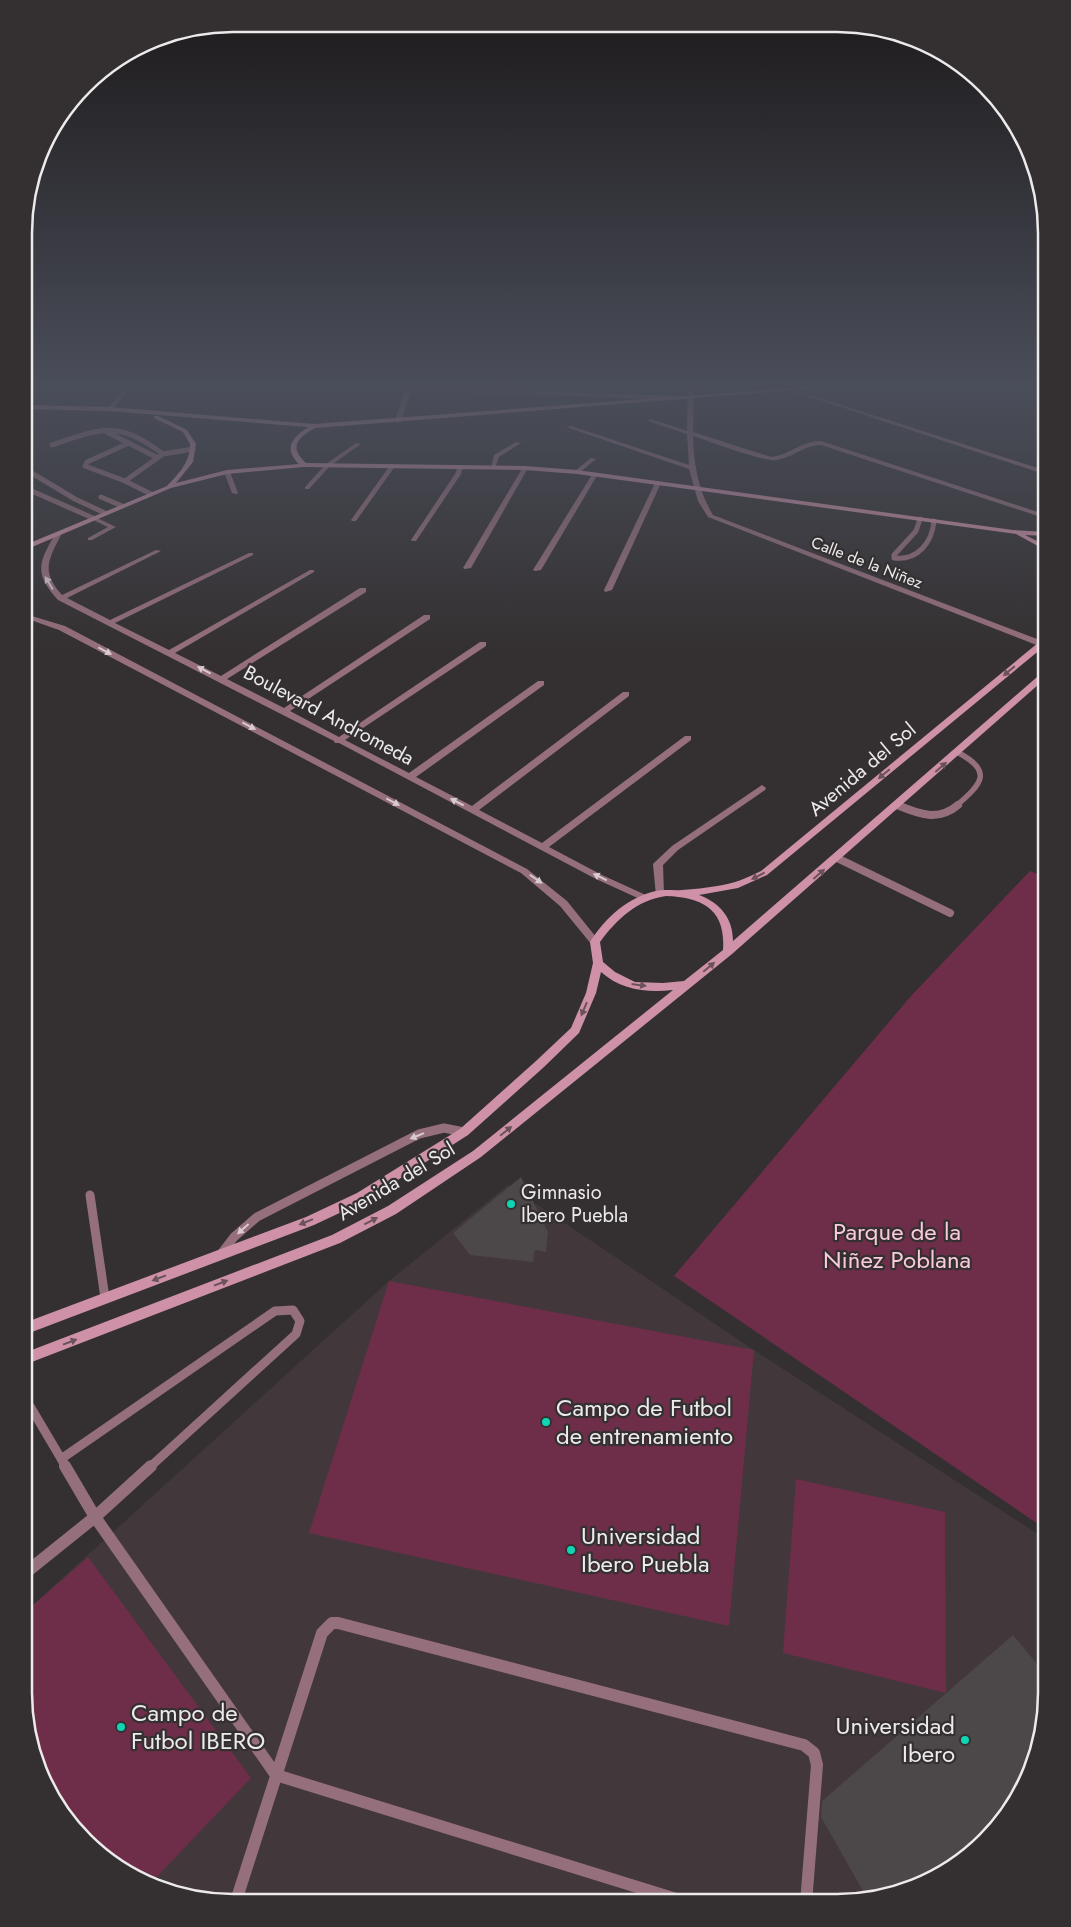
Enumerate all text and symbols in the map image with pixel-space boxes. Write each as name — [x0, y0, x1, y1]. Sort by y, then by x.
street label: Calle de la Niñez — [808, 531, 926, 595]
one-way arrow — [44, 576, 53, 590]
one-way arrow — [98, 647, 112, 655]
street label: Boulevard Andromeda — [238, 658, 419, 773]
one-way arrow — [1003, 665, 1016, 676]
one-way arrow — [197, 666, 211, 674]
street label: Avenida del Sol — [802, 716, 922, 823]
one-way arrow — [242, 722, 256, 731]
one-way arrow — [934, 761, 947, 772]
one-way arrow — [878, 769, 891, 780]
one-way arrow — [385, 798, 400, 806]
one-way arrow — [449, 798, 464, 806]
one-way arrow — [812, 868, 824, 880]
one-way arrow — [750, 872, 765, 880]
one-way arrow — [593, 873, 608, 882]
one-way arrow — [529, 874, 542, 884]
one-way arrow — [702, 962, 715, 973]
one-way arrow — [632, 981, 648, 989]
one-way arrow — [579, 1002, 587, 1016]
one-way arrow — [499, 1125, 512, 1136]
one-way arrow — [409, 1132, 424, 1140]
street label: Avenida del Sol — [332, 1135, 461, 1228]
place label: Gimnasio Ibero Puebla — [521, 1178, 628, 1230]
marker: Gimnasio Ibero Puebla — [505, 1198, 517, 1210]
park label: Parque de la Niñez Poblana — [823, 1214, 971, 1277]
one-way arrow — [364, 1217, 378, 1225]
one-way arrow — [299, 1219, 314, 1227]
one-way arrow — [238, 1223, 250, 1235]
one-way arrow — [152, 1274, 166, 1282]
one-way arrow — [214, 1279, 229, 1287]
one-way arrow — [62, 1337, 77, 1345]
place label: Campo de Futbol de entrenamiento — [556, 1390, 733, 1453]
marker: Campo de Futbol de entrenamiento — [540, 1416, 552, 1428]
place label: Universidad Ibero Puebla — [581, 1518, 709, 1581]
marker: Universidad Ibero Puebla — [565, 1544, 577, 1556]
place label: Campo de Futbol IBERO — [131, 1695, 265, 1758]
place label: Universidad Ibero — [836, 1708, 955, 1771]
marker: Campo de Futbol IBERO — [115, 1721, 127, 1733]
marker: Universidad Ibero — [959, 1734, 971, 1746]

